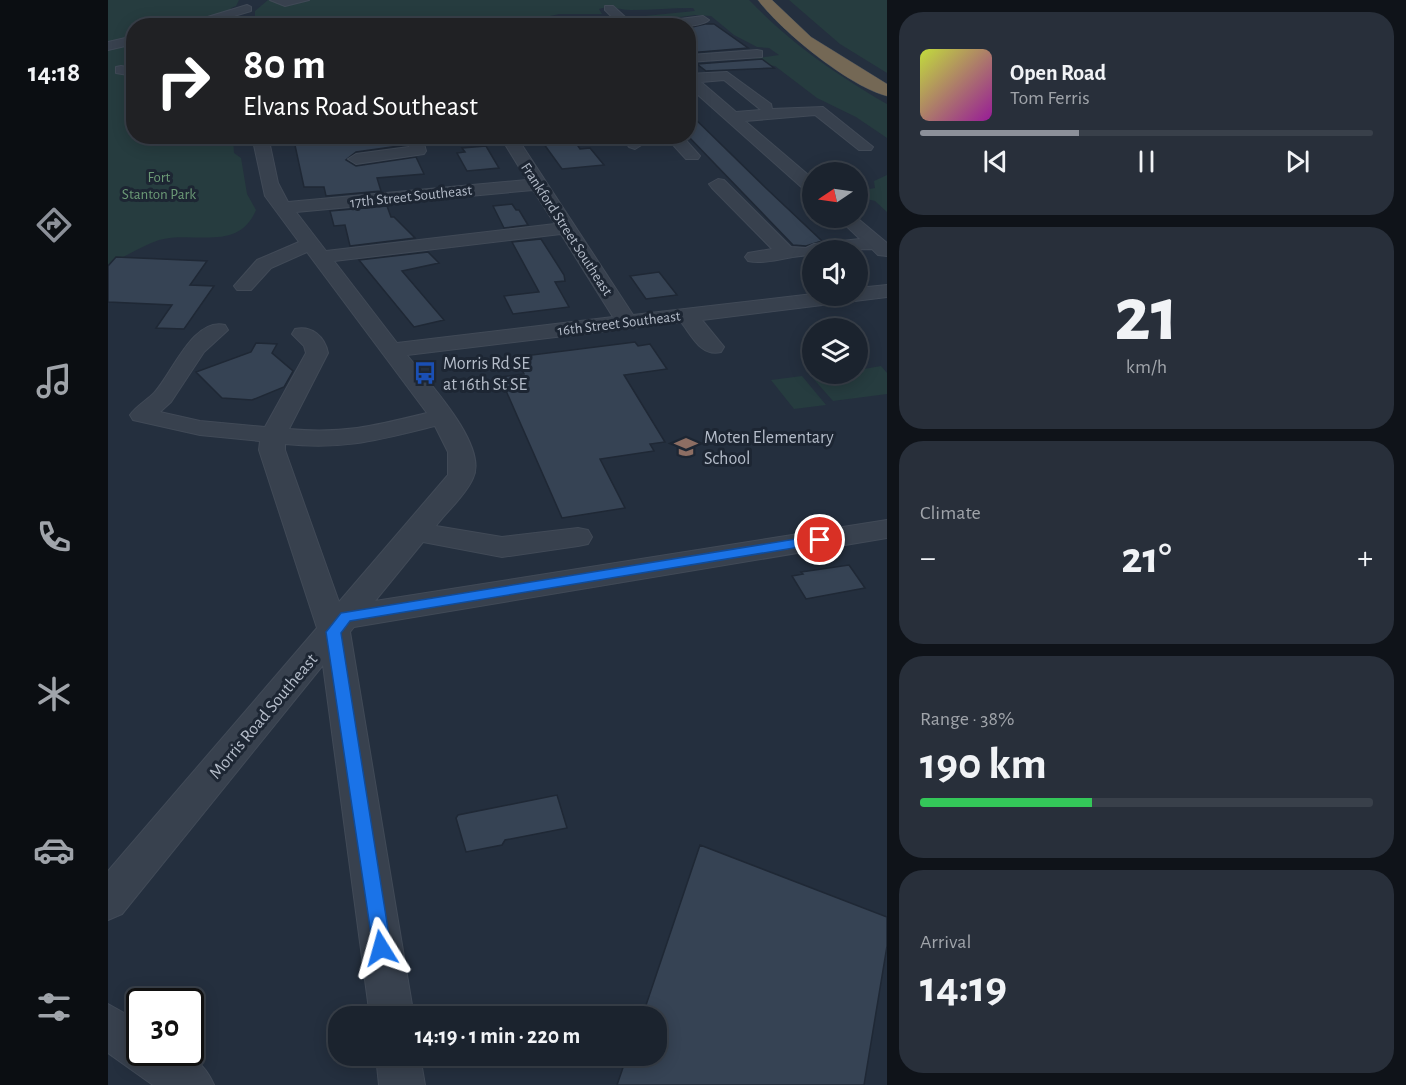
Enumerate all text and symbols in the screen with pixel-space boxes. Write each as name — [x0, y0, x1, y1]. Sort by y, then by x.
icon: right — [144, 42, 222, 120]
text: 80 m — [243, 44, 326, 86]
text: 14:18 — [28, 59, 80, 86]
text: Open Road — [1010, 62, 1106, 84]
text: Tom Ferris — [1010, 88, 1090, 108]
text: Elvans Road Southeast — [243, 93, 478, 120]
icon: previous — [979, 145, 1012, 178]
icon: pause — [1130, 145, 1163, 178]
icon: next — [1281, 145, 1314, 178]
street label: Frankford Street Southeast — [518, 160, 615, 299]
north arrow — [802, 162, 868, 228]
map controls — [802, 162, 868, 384]
park label: Fort Stanton Park — [122, 170, 196, 202]
street label: 17th Street Southeast — [349, 183, 473, 210]
icon: directions — [33, 204, 75, 246]
button: sound — [802, 240, 868, 306]
text: 21 — [1114, 277, 1179, 355]
street label: 16th Street Southeast — [557, 308, 682, 338]
button: layers — [802, 318, 868, 384]
place label: Morris Rd SE at 16th St SE — [443, 355, 530, 394]
text: km/h — [1126, 357, 1167, 377]
icon: music — [33, 360, 75, 402]
bus stop icon: Morris Rd SE at 16th St SE — [412, 360, 438, 386]
place label: Moten Elementary School — [704, 429, 834, 468]
school or university icon: Moten Elementary School — [673, 434, 699, 460]
text: Climate — [920, 503, 981, 523]
pin — [794, 514, 845, 565]
icon: phone — [33, 516, 75, 558]
icon: arrive — [803, 523, 836, 556]
text: 21° — [1121, 536, 1172, 581]
text: − — [920, 542, 936, 575]
text: + — [1357, 542, 1373, 575]
street label: Morris Road Southeast — [206, 650, 321, 783]
icon: climate — [33, 673, 75, 715]
text: Range · 38% — [920, 709, 1014, 729]
text: 190 km — [920, 742, 1047, 787]
icon: car — [33, 829, 75, 871]
position arrow — [349, 916, 413, 980]
text: Arrival — [920, 932, 971, 952]
text: 14:19 — [920, 965, 1007, 1010]
icon: filters — [33, 986, 75, 1028]
speed limit sign: 30 — [126, 988, 204, 1066]
text: 14:19 · 1 min · 220 m — [415, 1025, 580, 1047]

